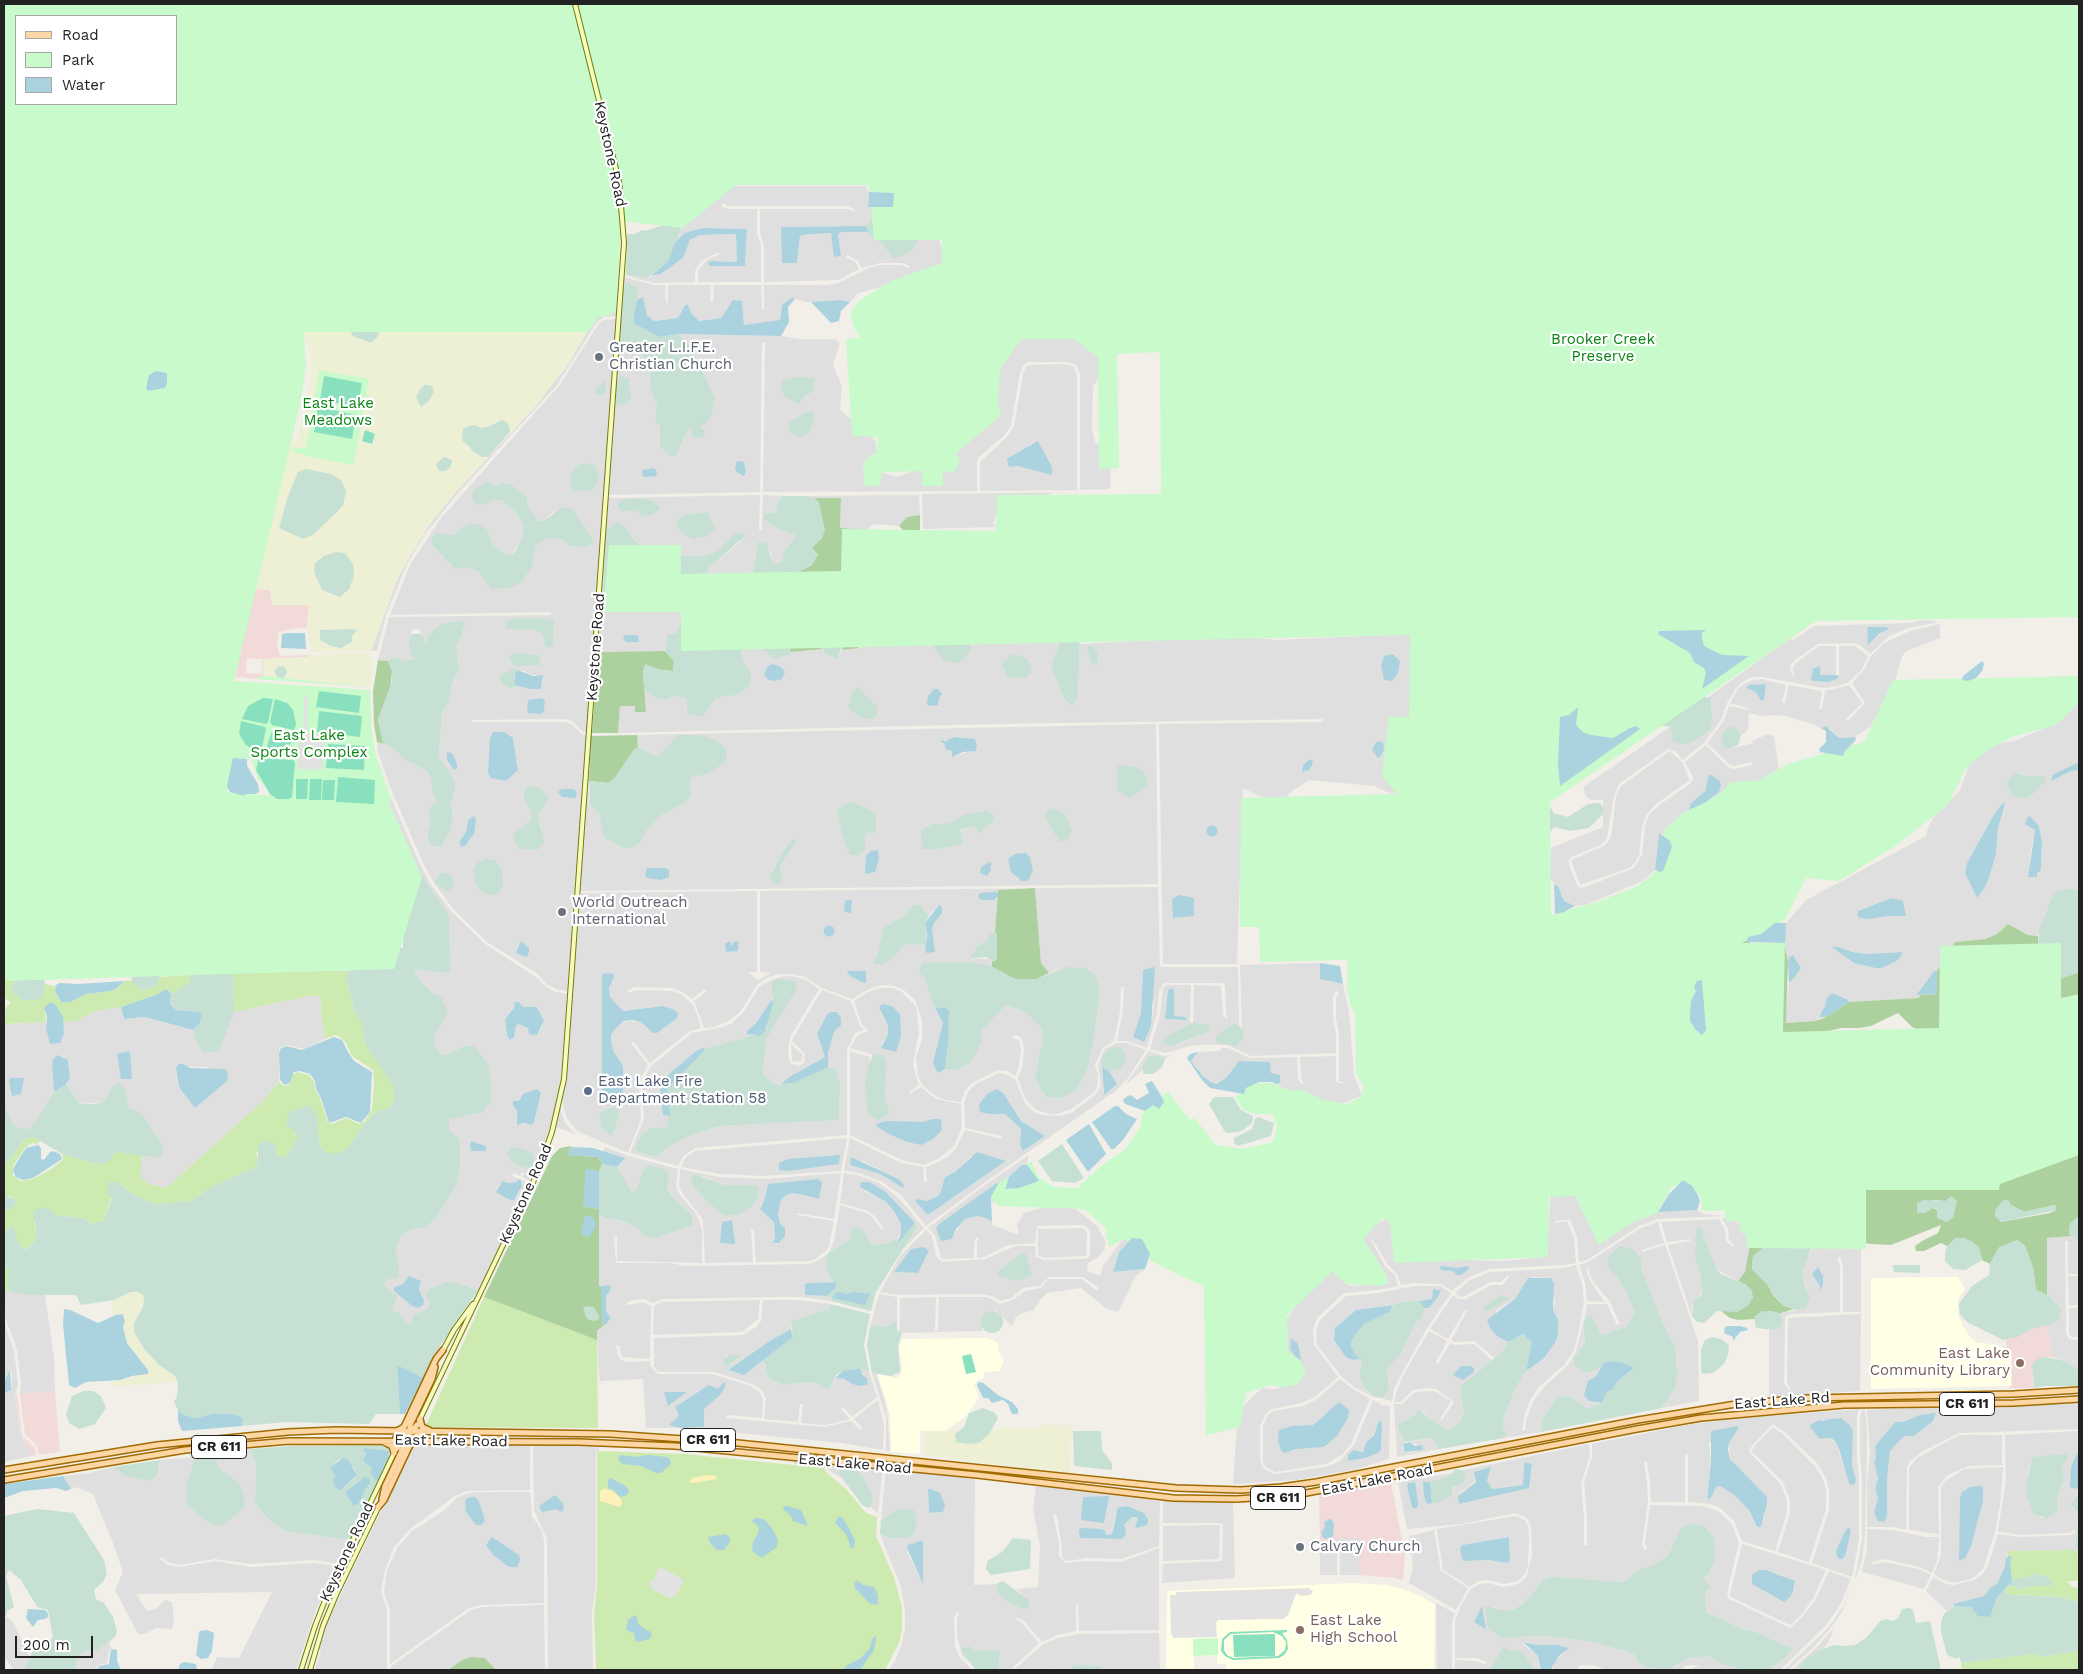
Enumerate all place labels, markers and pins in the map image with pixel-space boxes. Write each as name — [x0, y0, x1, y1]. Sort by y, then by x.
place label: Greater L.I.F.E. Christian Church — [609, 339, 732, 374]
marker: Greater L.I.F.E. Christian Church — [593, 351, 605, 363]
place label: World Outreach International — [572, 894, 688, 929]
marker: World Outreach International — [556, 906, 568, 918]
place label: East Lake Fire Department Station 58 — [598, 1073, 767, 1108]
marker: East Lake Fire Department Station 58 — [582, 1085, 594, 1097]
place label: East Lake Community Library — [1870, 1345, 2010, 1380]
marker: East Lake Community Library — [2014, 1357, 2026, 1369]
place label: Calvary Church — [1310, 1538, 1421, 1556]
marker: Calvary Church — [1294, 1541, 1306, 1553]
place label: East Lake High School — [1310, 1612, 1397, 1647]
marker: East Lake High School — [1294, 1624, 1306, 1636]

